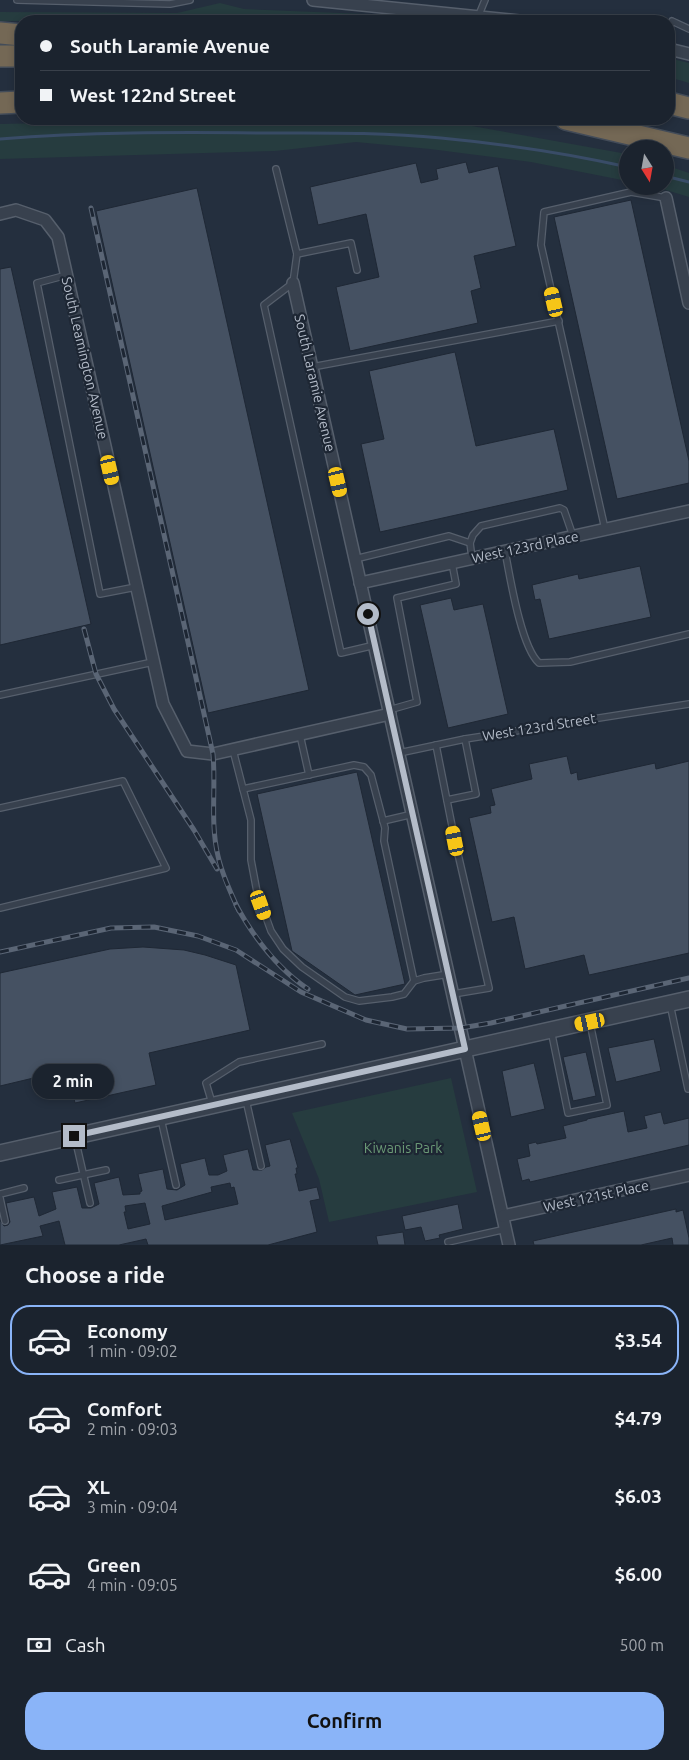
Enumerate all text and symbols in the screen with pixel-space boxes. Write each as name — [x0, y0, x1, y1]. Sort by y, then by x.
text: South Laramie Avenue — [70, 35, 270, 57]
text: West 122nd Street — [70, 84, 236, 106]
north arrow — [619, 140, 674, 195]
map controls — [619, 140, 674, 195]
street label: South Leamington Avenue — [59, 275, 111, 441]
car — [543, 286, 564, 318]
street label: South Laramie Avenue — [291, 313, 339, 453]
car — [99, 454, 120, 486]
car — [327, 466, 348, 498]
street label: West 123rd Place — [470, 528, 580, 566]
route start — [357, 603, 379, 625]
street label: West 123rd Street — [481, 710, 597, 744]
car — [444, 825, 465, 857]
car — [248, 888, 273, 922]
car — [573, 1012, 606, 1032]
callout: 2 min — [33, 1064, 115, 1098]
text: 2 min — [53, 1072, 93, 1090]
car — [471, 1110, 492, 1142]
route end — [63, 1125, 85, 1147]
park label: Kiwanis Park — [364, 1140, 442, 1156]
street label: West 121st Place — [542, 1177, 650, 1215]
text: Choose a ride — [25, 1262, 165, 1287]
icon: car — [27, 1318, 72, 1363]
text: Economy — [87, 1320, 168, 1342]
text: $3.54 — [614, 1329, 662, 1351]
text: 1 min · 09:02 — [87, 1342, 178, 1360]
icon: car — [27, 1396, 72, 1441]
text: Comfort — [87, 1398, 162, 1420]
text: $4.79 — [614, 1407, 662, 1429]
text: 2 min · 09:03 — [87, 1420, 178, 1438]
icon: car — [27, 1474, 72, 1519]
text: XL — [87, 1476, 110, 1498]
text: $6.03 — [614, 1485, 662, 1507]
text: 3 min · 09:04 — [87, 1498, 178, 1516]
icon: car — [27, 1552, 72, 1597]
text: Green — [87, 1554, 141, 1576]
text: $6.00 — [614, 1563, 662, 1585]
text: 4 min · 09:05 — [87, 1576, 178, 1594]
icon: cash — [25, 1631, 53, 1659]
text: Cash — [65, 1634, 106, 1656]
text: 500 m — [619, 1636, 664, 1654]
button: Confirm — [25, 1692, 664, 1750]

